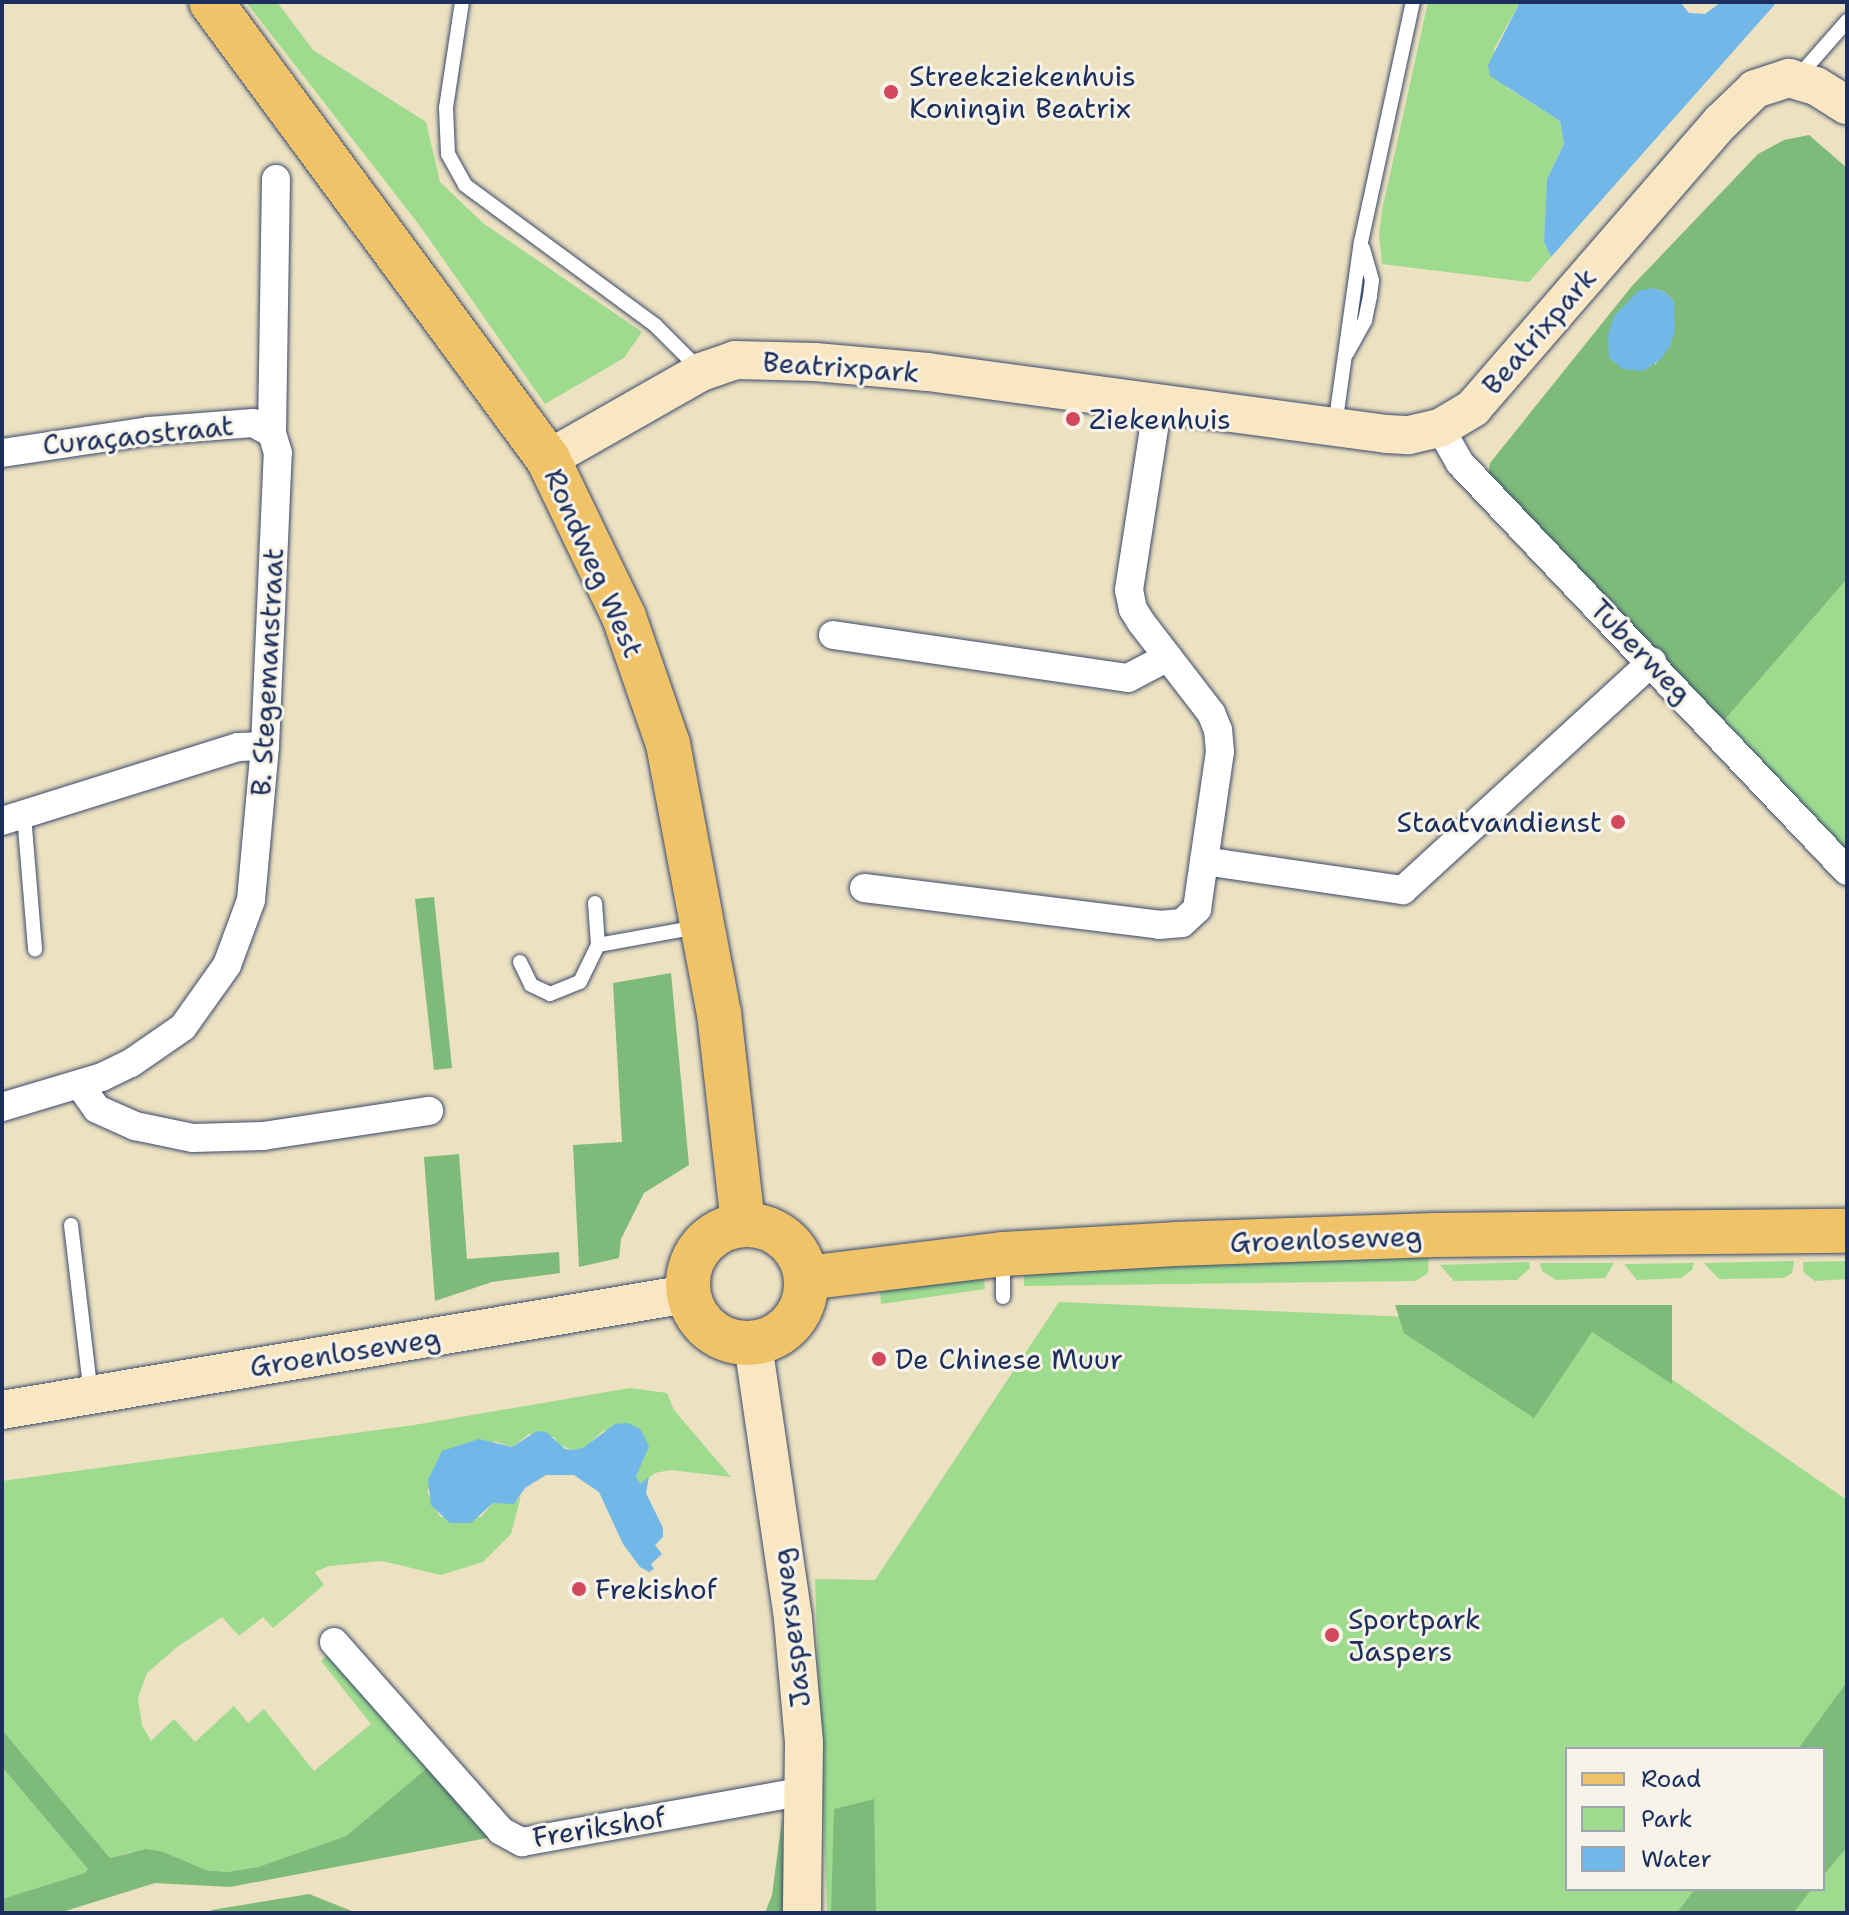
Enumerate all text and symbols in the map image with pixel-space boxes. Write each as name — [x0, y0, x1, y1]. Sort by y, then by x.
place label: Streekziekenhuis Koningin Beatrix — [909, 59, 1136, 125]
marker: Streekziekenhuis Koningin Beatrix — [880, 81, 902, 103]
street label: Beatrixpark — [1475, 261, 1603, 401]
street label: Beatrixpark — [761, 345, 921, 389]
place label: Ziekenhuis — [1089, 402, 1231, 436]
street label: Curaçaostraat — [41, 408, 235, 462]
marker: Ziekenhuis — [1064, 410, 1082, 428]
street label: Rondweg West — [537, 463, 651, 663]
street label: B. Stegemanstraat — [244, 547, 290, 797]
street label: Tuberweg — [1583, 592, 1699, 710]
place label: Staatvandienst — [1396, 805, 1602, 839]
marker: Staatvandienst — [1609, 813, 1627, 831]
street label: Groenloseweg — [1229, 1219, 1423, 1259]
street label: Groenloseweg — [247, 1320, 443, 1384]
place label: De Chinese Muur — [895, 1342, 1123, 1376]
marker: De Chinese Muur — [870, 1350, 888, 1368]
street label: Jaspersweg — [765, 1546, 817, 1710]
place label: Frekishof — [595, 1572, 717, 1606]
marker: Frekishof — [570, 1580, 588, 1598]
place label: Sportpark Jaspers — [1348, 1602, 1481, 1668]
marker: Sportpark Jaspers — [1323, 1626, 1341, 1644]
legend — [1565, 1747, 1825, 1891]
text: Road — [1641, 1763, 1701, 1795]
street label: Frerikshof — [530, 1800, 668, 1854]
text: Park — [1641, 1803, 1693, 1835]
text: Water — [1641, 1843, 1712, 1875]

